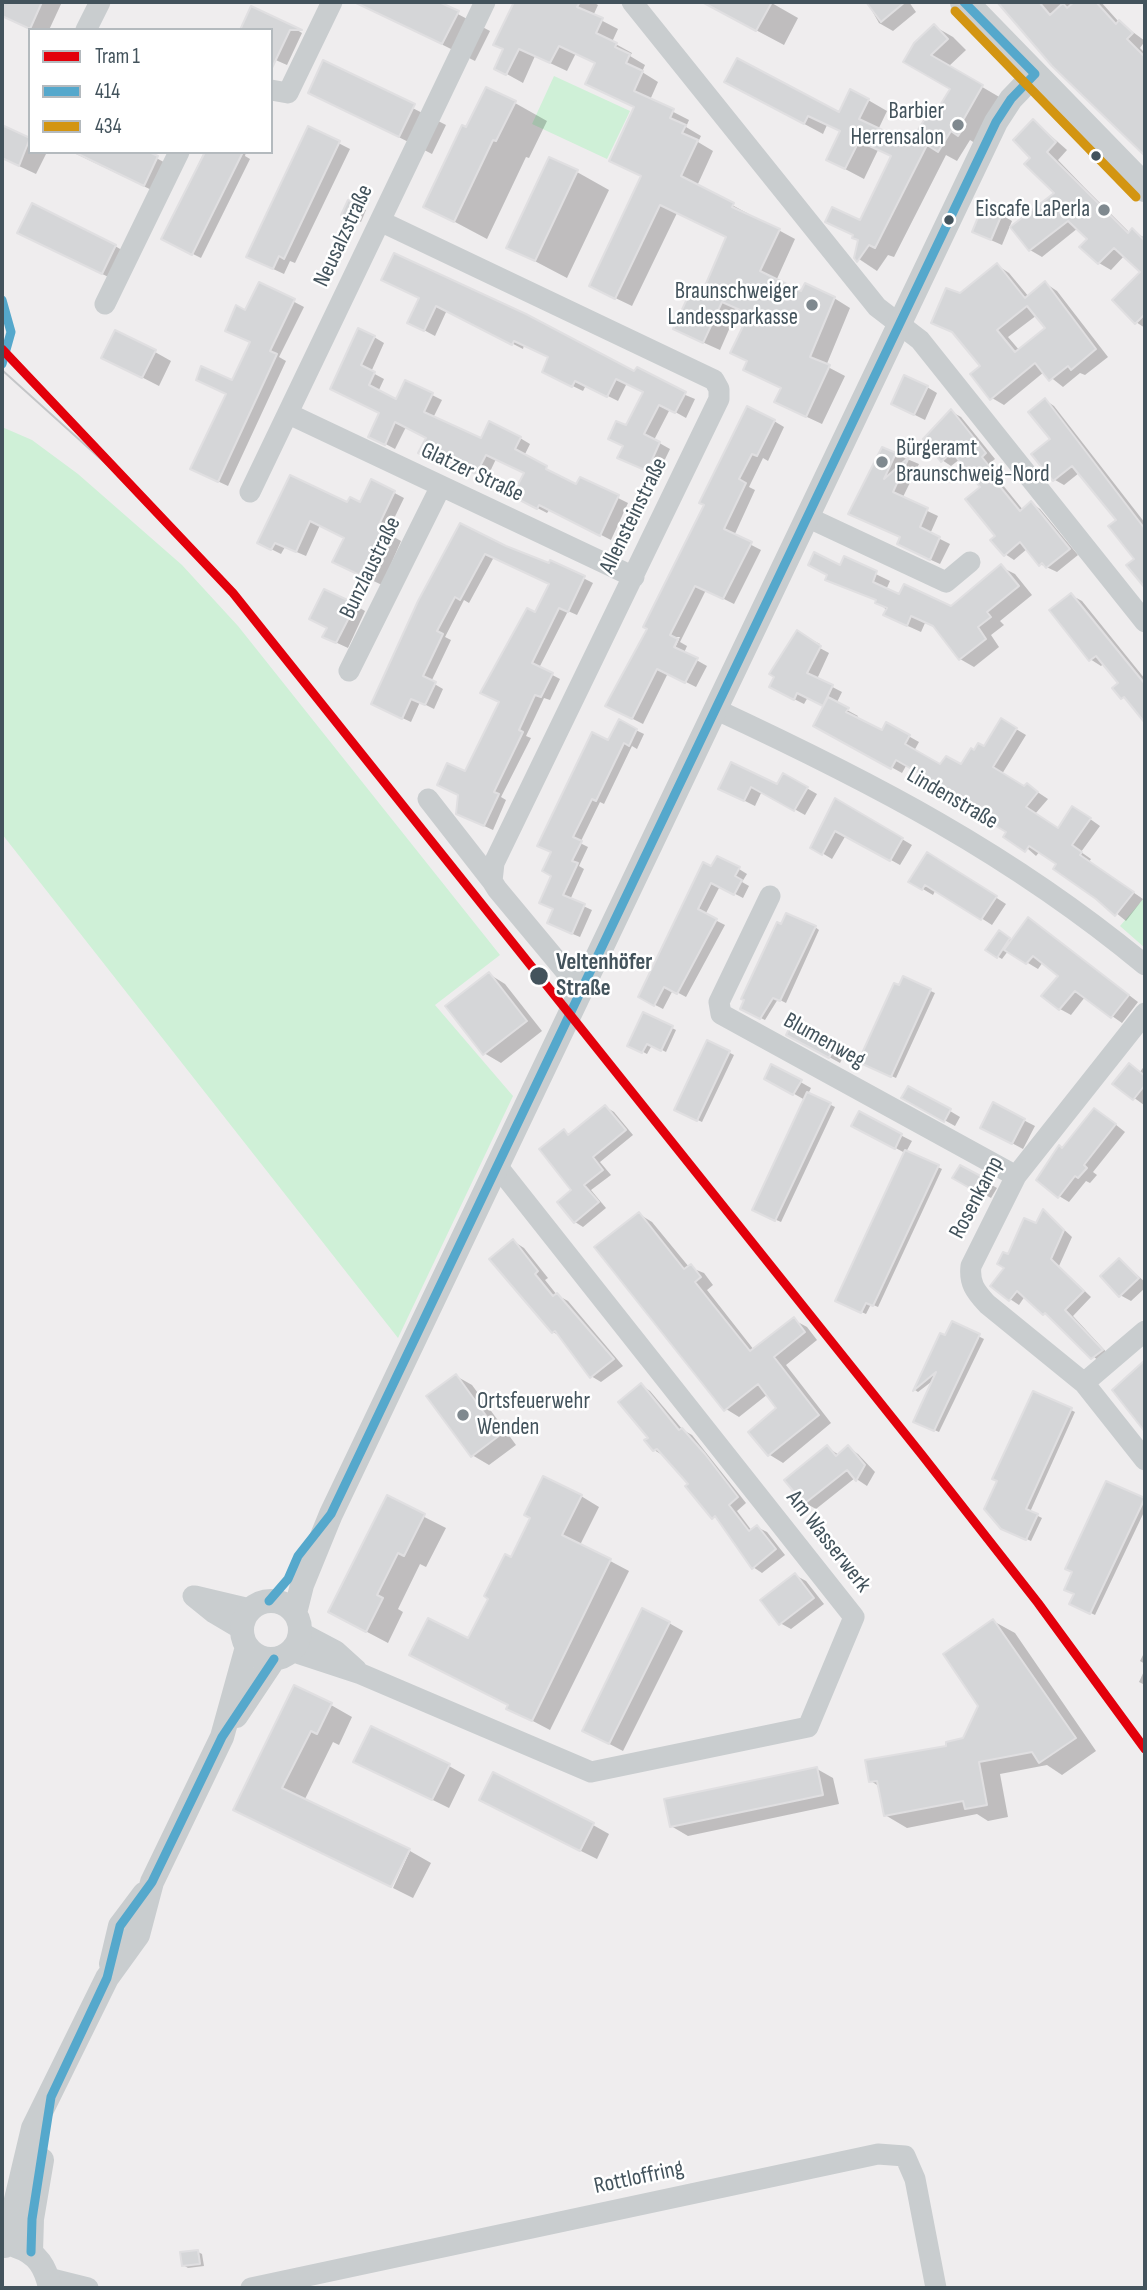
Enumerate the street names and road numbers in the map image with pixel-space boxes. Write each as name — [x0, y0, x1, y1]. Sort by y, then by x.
street label: Neusalzstraße — [308, 181, 380, 291]
street label: Glatzer Straße — [416, 437, 528, 509]
street label: Allensteinstraße — [594, 454, 674, 578]
street label: Bunzlaustraße — [334, 513, 408, 623]
street label: Lindenstraße — [902, 762, 1002, 836]
street label: Blumenweg — [778, 1007, 870, 1075]
street label: Rosenkamp — [944, 1152, 1010, 1244]
street label: Am Wasserwerk — [780, 1486, 876, 1598]
street label: Rottloffring — [592, 2155, 686, 2201]

